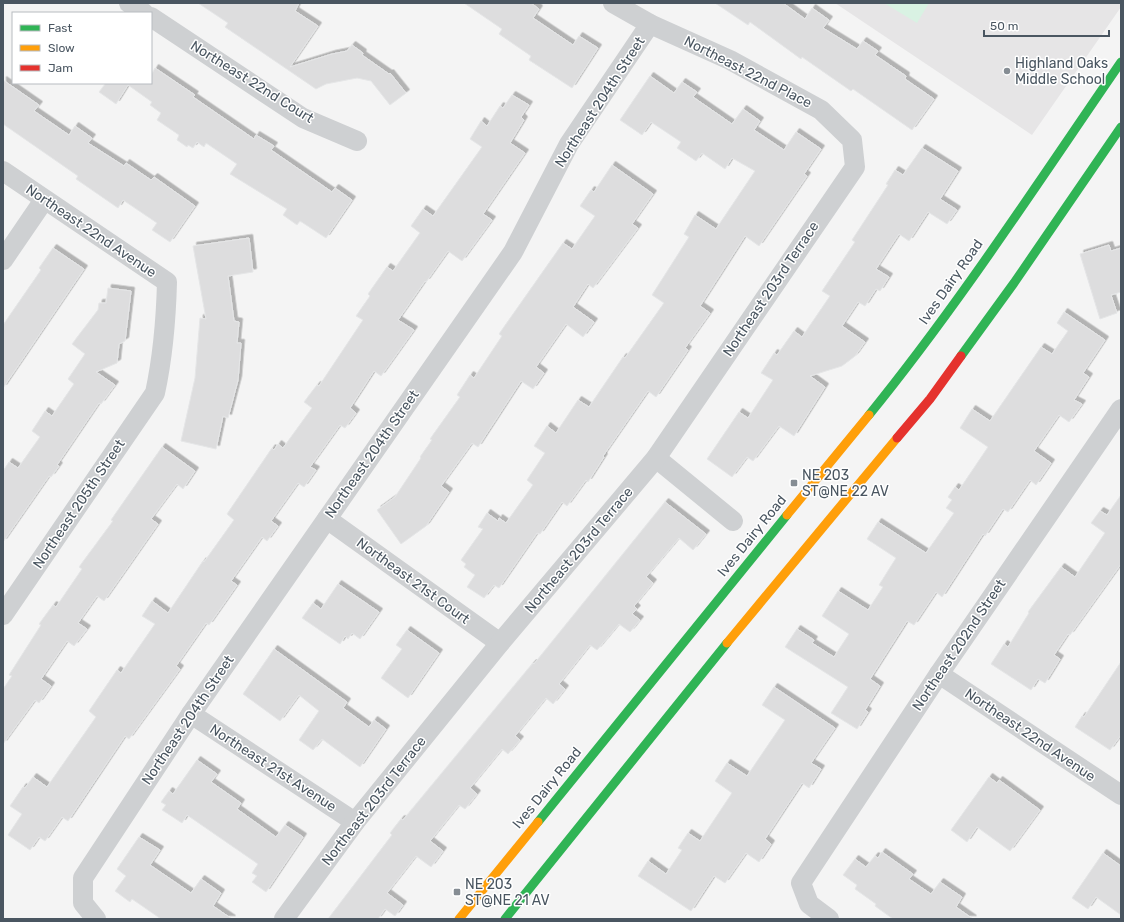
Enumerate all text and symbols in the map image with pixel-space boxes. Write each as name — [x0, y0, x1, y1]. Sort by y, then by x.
legend — [12, 12, 152, 84]
scale bar — [984, 12, 1109, 38]
text: 50 m — [990, 19, 1018, 33]
text: Fast — [48, 21, 72, 35]
street label: Northeast 22nd Place — [681, 32, 815, 112]
street label: Northeast 204th Street — [551, 33, 649, 171]
street label: Northeast 22nd Court — [187, 37, 317, 127]
text: Slow — [48, 41, 75, 55]
place label: Highland Oaks Middle School — [1015, 55, 1108, 88]
text: Jam — [48, 61, 73, 75]
marker: Highland Oaks Middle School — [1002, 66, 1012, 76]
street label: Northeast 22nd Avenue — [22, 181, 160, 281]
street label: Northeast 203rd Terrace — [719, 218, 823, 360]
street label: Ives Dairy Road — [915, 236, 987, 328]
street label: Northeast 204th Street — [321, 386, 423, 521]
street label: Northeast 205th Street — [29, 436, 129, 572]
place label: NE 203 ST@NE 22 AV — [802, 467, 889, 500]
marker: NE 203 ST@NE 22 AV — [789, 478, 799, 488]
street label: Northeast 203rd Terrace — [521, 483, 637, 616]
street label: Ives Dairy Road — [714, 492, 790, 580]
street label: Northeast 21st Court — [353, 534, 473, 628]
street label: Northeast 202nd Street — [909, 576, 1010, 714]
street label: Northeast 204th Street — [138, 652, 238, 788]
street label: Northeast 22nd Avenue — [961, 685, 1099, 785]
street label: Northeast 21st Avenue — [206, 721, 340, 815]
street label: Northeast 203rd Terrace — [318, 733, 430, 869]
street label: Ives Dairy Road — [509, 744, 585, 832]
place label: NE 203 ST@NE 21 AV — [465, 876, 550, 909]
marker: NE 203 ST@NE 21 AV — [452, 887, 462, 897]

